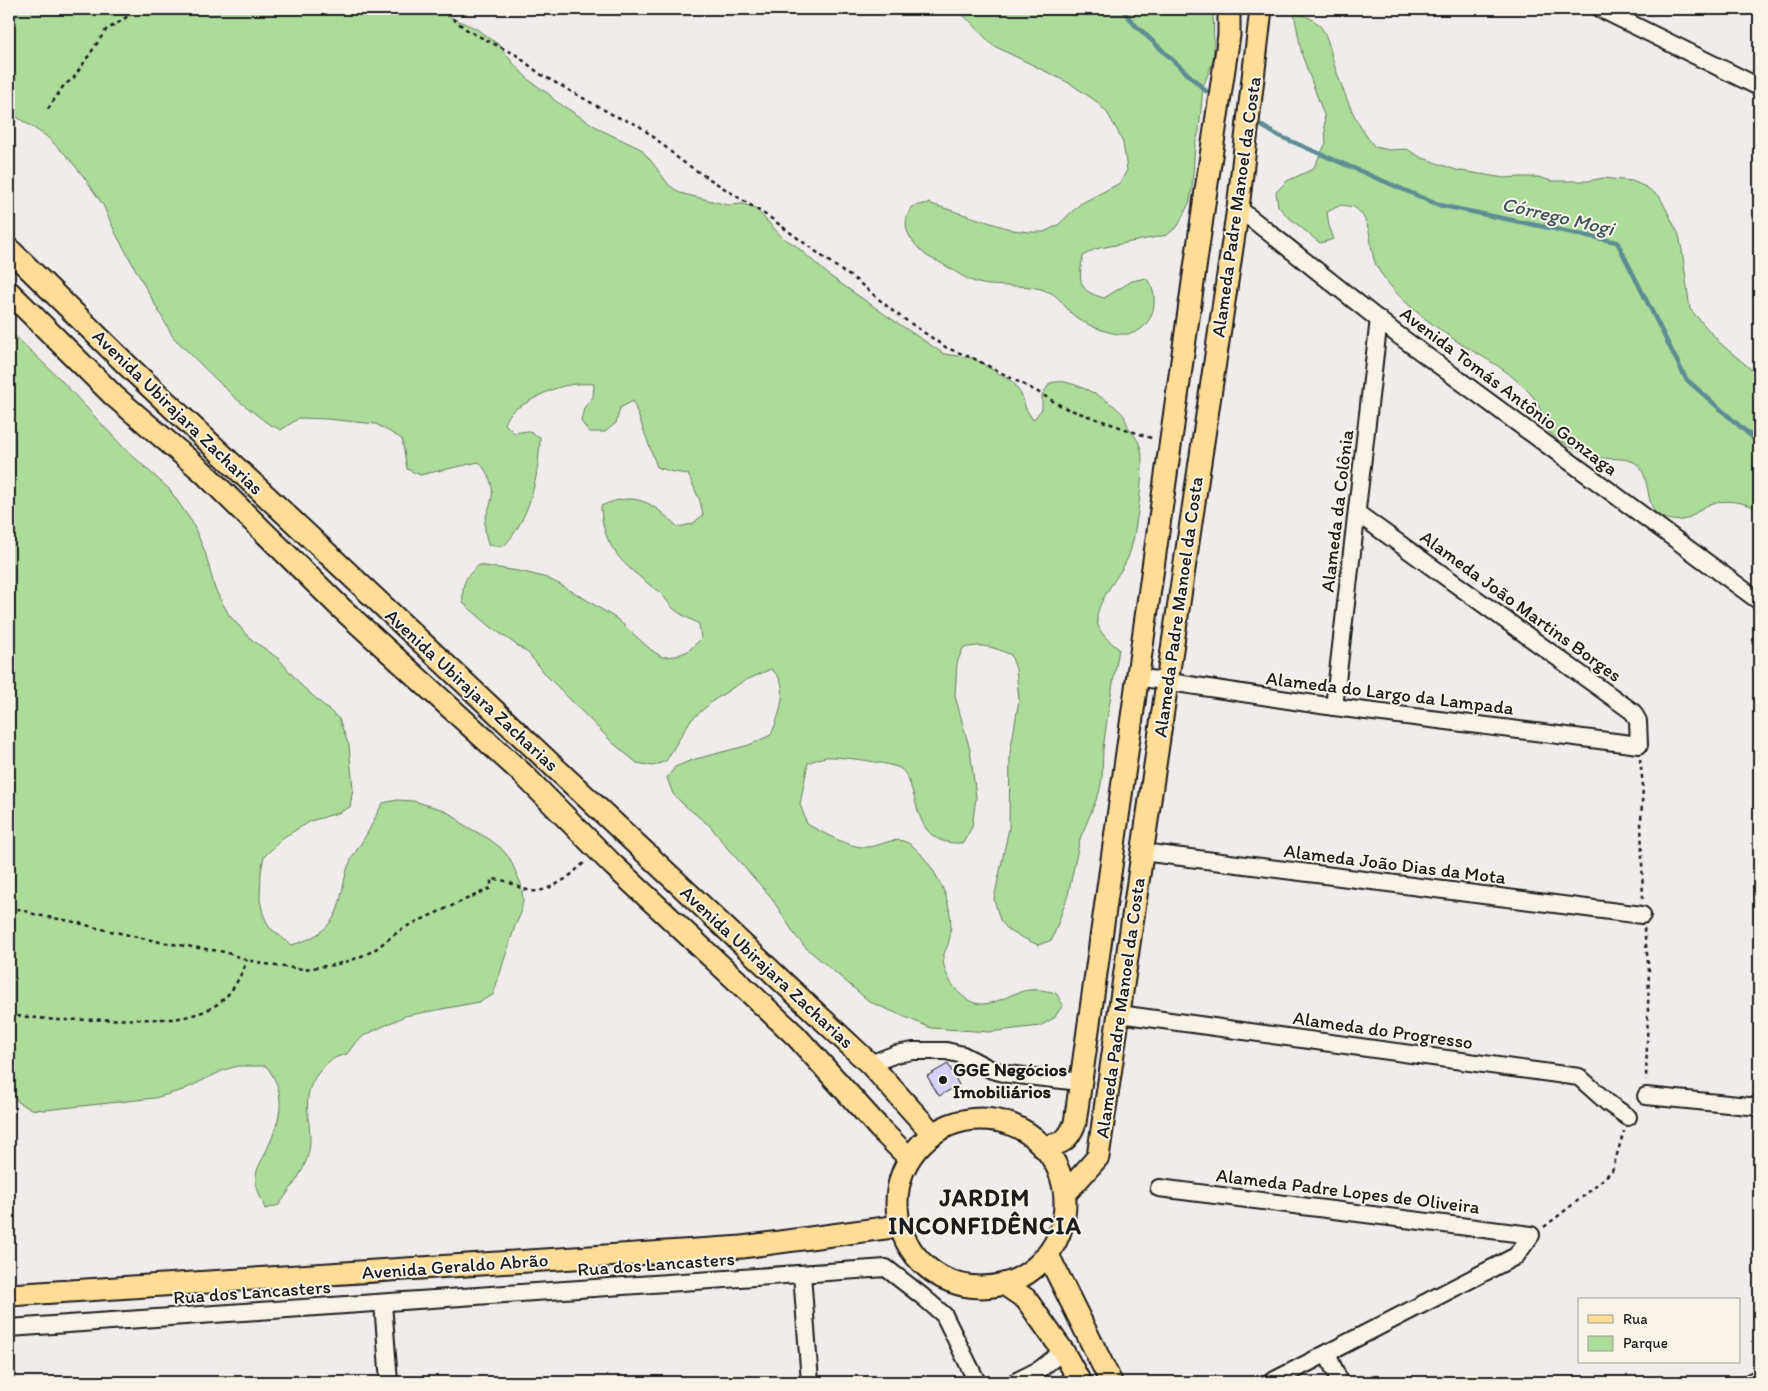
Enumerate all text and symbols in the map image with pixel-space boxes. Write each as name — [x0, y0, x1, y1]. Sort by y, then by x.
street label: Alameda Padre Manoel da Costa — [1206, 75, 1266, 339]
water label: Córrego Mogi — [1500, 191, 1618, 241]
street label: Avenida Tomás Antônio Gonzaga — [1396, 302, 1622, 480]
street label: Avenida Ubirajara Zacharias — [88, 324, 268, 500]
street label: Alameda da Colônia — [1316, 428, 1358, 593]
street label: Alameda Padre Manoel da Costa — [1148, 475, 1208, 739]
street label: Alameda João Martins Borges — [1416, 525, 1626, 687]
street label: Avenida Ubirajara Zacharias — [381, 604, 563, 776]
street label: Alameda do Largo da Lampada — [1265, 666, 1515, 720]
street label: Alameda João Dias da Mota — [1283, 839, 1507, 889]
street label: Alameda Padre Manoel da Costa — [1090, 876, 1150, 1140]
street label: Avenida Ubirajara Zacharias — [676, 881, 858, 1053]
street label: Alameda do Progresso — [1291, 1006, 1475, 1054]
place label: GGE Negócios Imobiliários — [953, 1058, 1068, 1103]
marker: GGE Negócios Imobiliários — [937, 1074, 949, 1086]
street label: Alameda Padre Lopes de Oliveira — [1215, 1163, 1481, 1219]
district label: JARDIM INCONFIDÊNCIA — [888, 1183, 1082, 1240]
street label: Rua dos Lancasters — [577, 1247, 735, 1281]
street label: Avenida Geraldo Abrão — [361, 1248, 549, 1284]
street label: Rua dos Lancasters — [173, 1275, 331, 1309]
legend — [1578, 1298, 1740, 1364]
text: Rua — [1623, 1310, 1648, 1328]
text: Parque — [1623, 1334, 1668, 1352]

